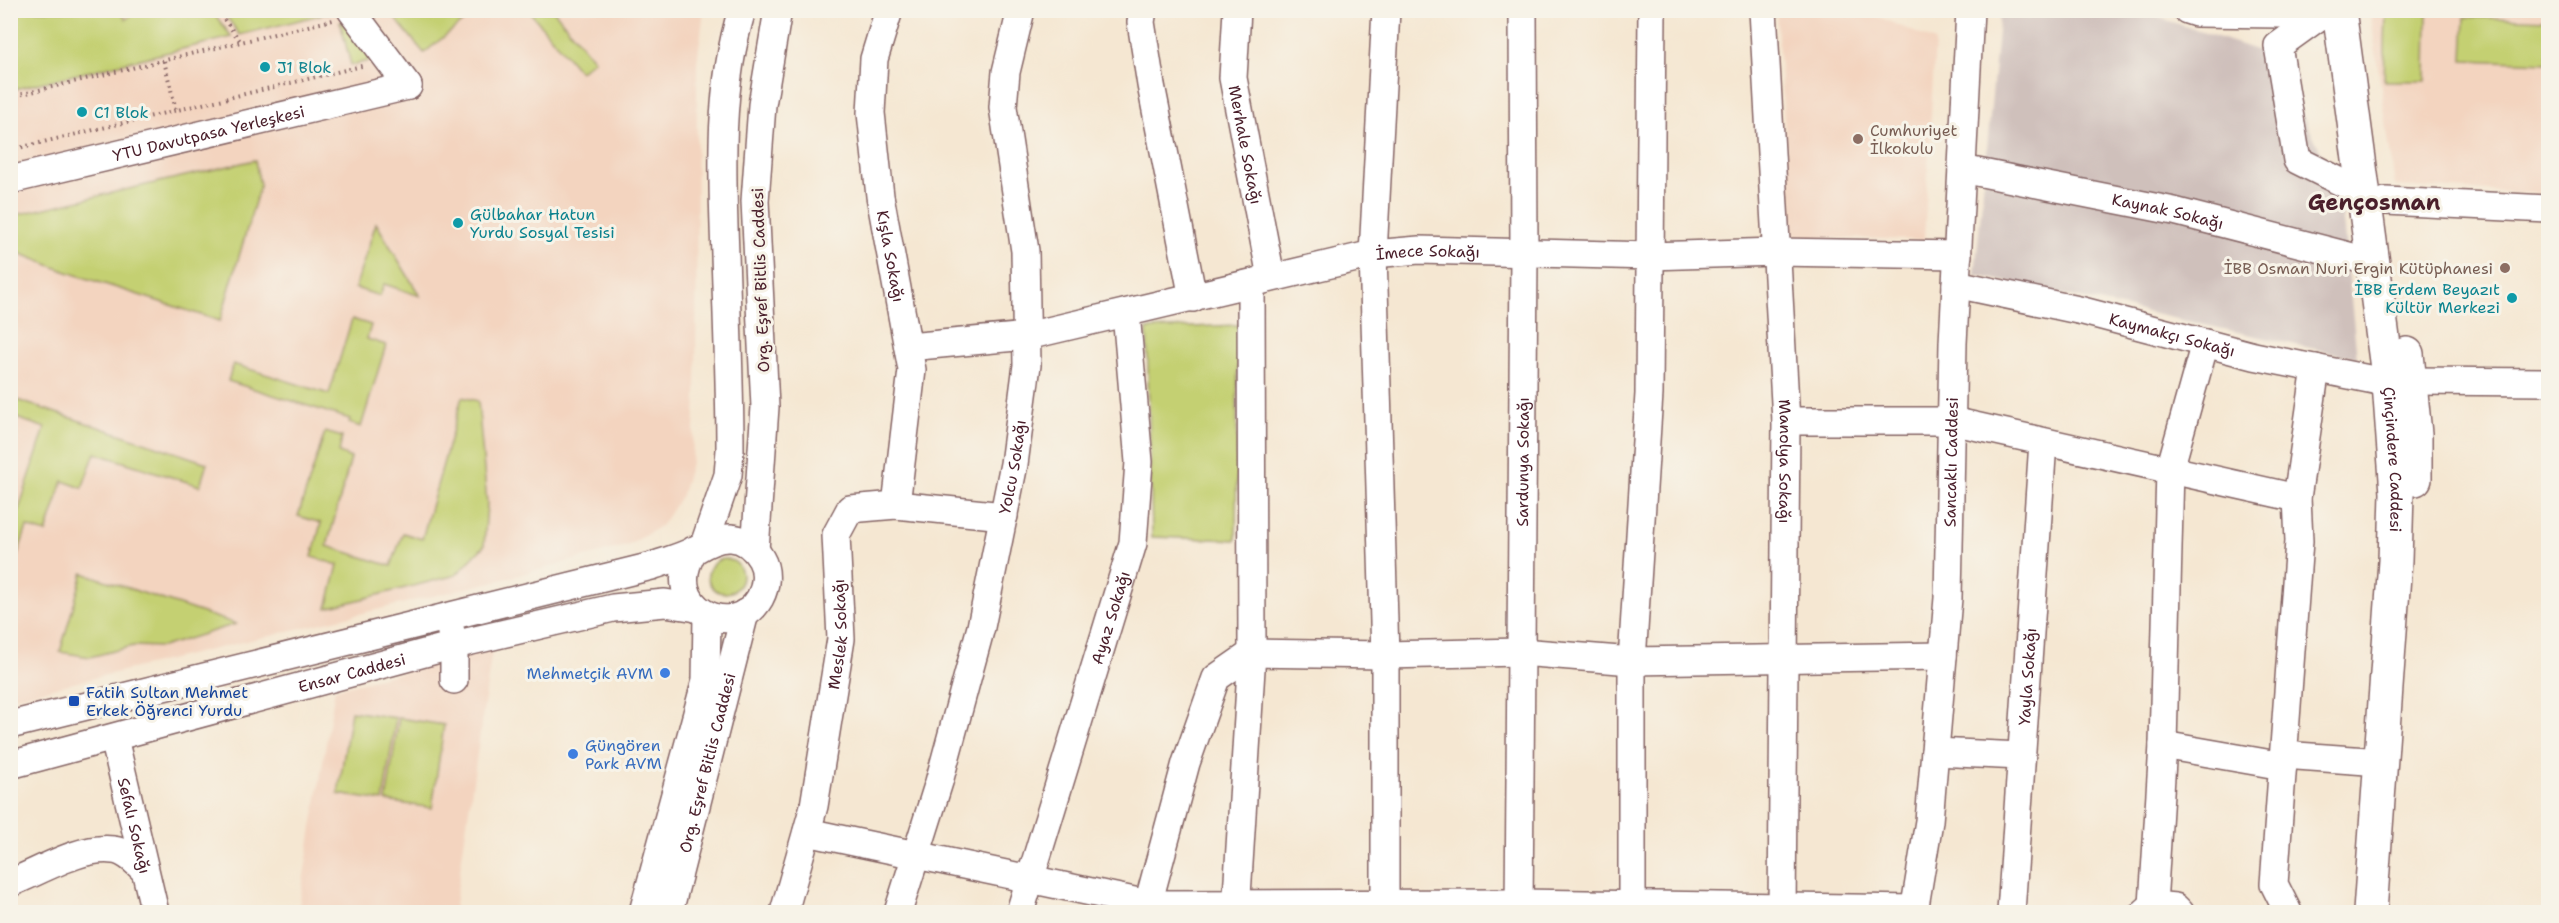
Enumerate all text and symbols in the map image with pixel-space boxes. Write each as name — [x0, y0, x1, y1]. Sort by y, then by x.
place label: J1 Blok — [277, 57, 332, 78]
marker: J1 Blok — [258, 60, 272, 74]
street label: Merhale Sokağı — [1224, 83, 1267, 206]
street label: YTU Davutpasa Yerleşkesi — [111, 101, 307, 166]
place label: C1 Blok — [94, 102, 149, 123]
marker: C1 Blok — [75, 105, 89, 119]
place label: Cumhuriyet İlkokulu — [1870, 120, 1958, 159]
marker: Cumhuriyet İlkokulu — [1851, 132, 1865, 146]
street label: Org. Eşref Bitlis Caddesi — [747, 187, 774, 373]
district label: Gençosman — [2308, 188, 2441, 217]
street label: Kaynak Sokağı — [2110, 189, 2226, 234]
place label: Gülbahar Hatun Yurdu Sosyal Tesisi — [470, 204, 615, 243]
street label: Kışla Sokağı — [872, 209, 909, 304]
marker: Gülbahar Hatun Yurdu Sosyal Tesisi — [451, 216, 465, 230]
street label: İmece Sokağı — [1375, 240, 1480, 265]
place label: İBB Osman Nuri Ergin Kütüphanesi — [2224, 258, 2493, 279]
marker: İBB Osman Nuri Ergin Kütüphanesi — [2498, 261, 2512, 275]
place label: İBB Erdem Beyazıt Kültür Merkezi — [2354, 279, 2500, 318]
marker: İBB Erdem Beyazıt Kültür Merkezi — [2505, 291, 2519, 305]
street label: Kaymakçı Sokağı — [2107, 308, 2237, 362]
street label: Çinçindere Caddesi — [2378, 386, 2407, 533]
street label: Sardunya Sokağı — [1512, 397, 1534, 527]
street label: Sancaklı Caddesi — [1939, 397, 1963, 527]
street label: Manolya Sokağı — [1774, 399, 1796, 524]
street label: Yolcu Sokağı — [994, 418, 1031, 516]
street label: Ayaz Sokağı — [1086, 568, 1135, 667]
street label: Meslek Sokağı — [823, 578, 852, 691]
street label: Yayla Sokağı — [2014, 627, 2041, 726]
street label: Ensar Caddesi — [296, 649, 408, 698]
place label: Mehmetçik AVM — [526, 663, 653, 684]
marker: Mehmetçik AVM — [658, 666, 672, 680]
street label: Org. Eşref Bitlis Caddesi — [674, 671, 740, 855]
place label: Fatih Sultan Mehmet Erkek Öğrenci Yurdu — [86, 682, 248, 721]
marker: Fatih Sultan Mehmet Erkek Öğrenci Yurdu — [67, 694, 81, 708]
place label: Güngören Park AVM — [585, 735, 662, 774]
marker: Güngören Park AVM — [566, 747, 580, 761]
street label: Sefalı Sokağı — [113, 776, 156, 876]

